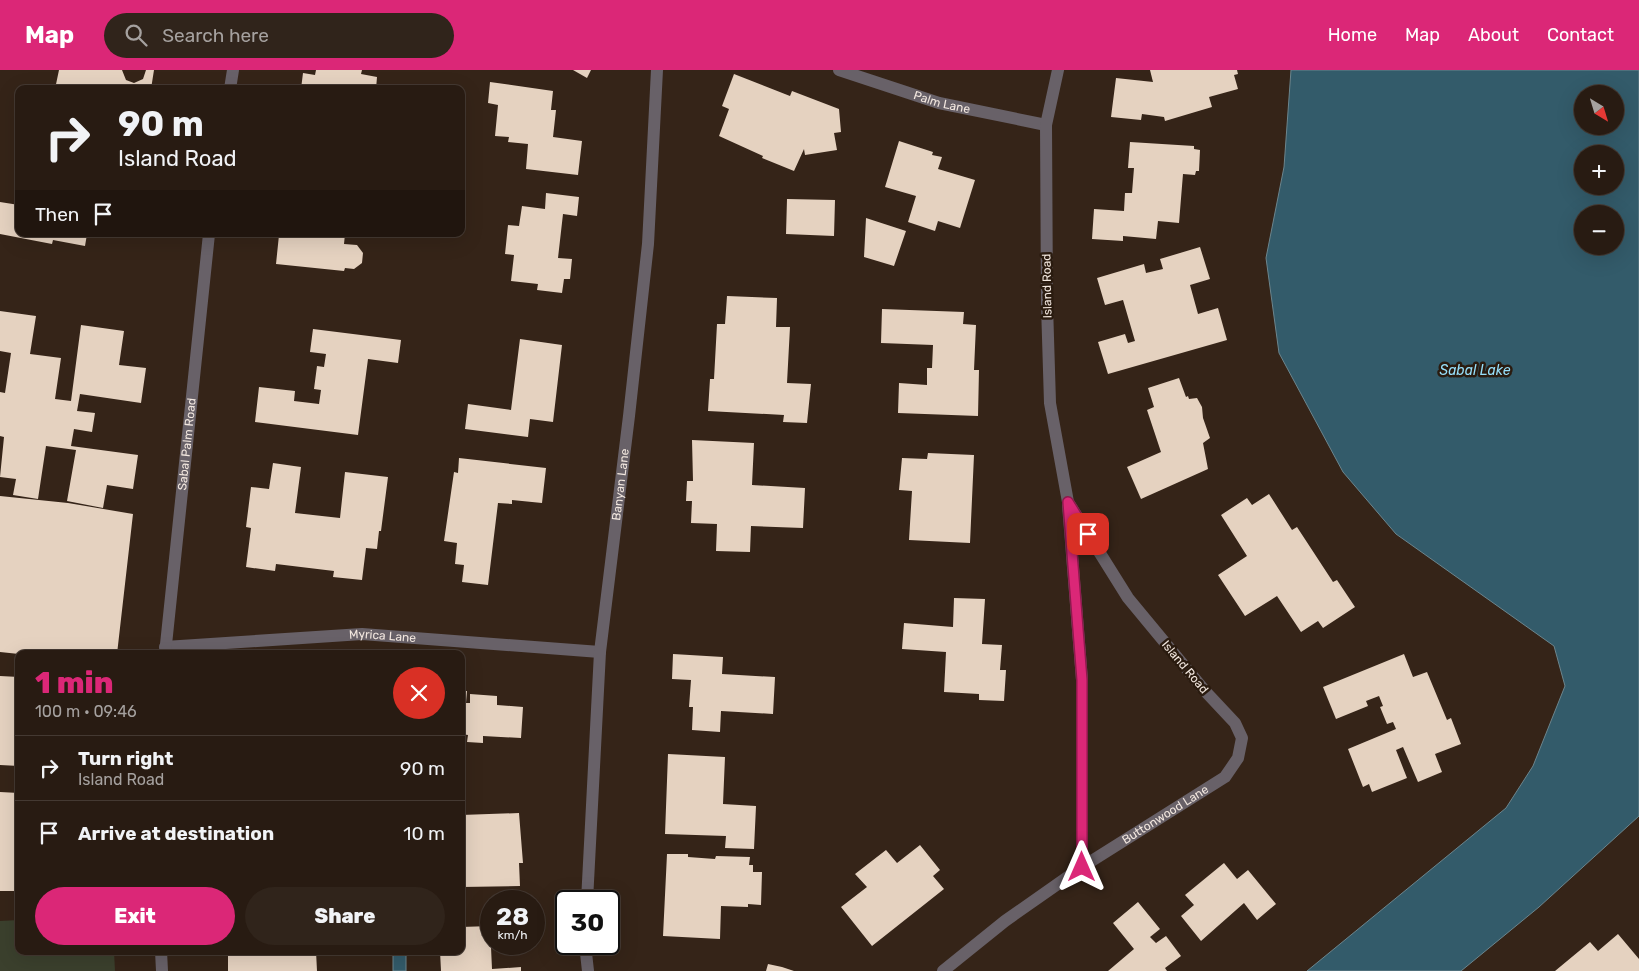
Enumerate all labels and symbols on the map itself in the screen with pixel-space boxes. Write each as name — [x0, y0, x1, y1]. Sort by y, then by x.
north arrow — [1574, 85, 1624, 135]
street label: Palm Lane — [912, 88, 972, 116]
street label: Island Road — [1039, 254, 1055, 318]
water label: Sabal Lake — [1439, 362, 1511, 379]
street label: Sabal Palm Road — [175, 397, 199, 491]
street label: Banyan Lane — [609, 448, 632, 521]
pin — [1067, 513, 1109, 555]
street label: Myrica Lane — [349, 627, 417, 645]
street label: Island Road — [1159, 638, 1211, 696]
street label: Buttonwood Lane — [1119, 782, 1211, 847]
position arrow — [1055, 840, 1107, 892]
speed limit sign: 30 — [555, 890, 620, 955]

